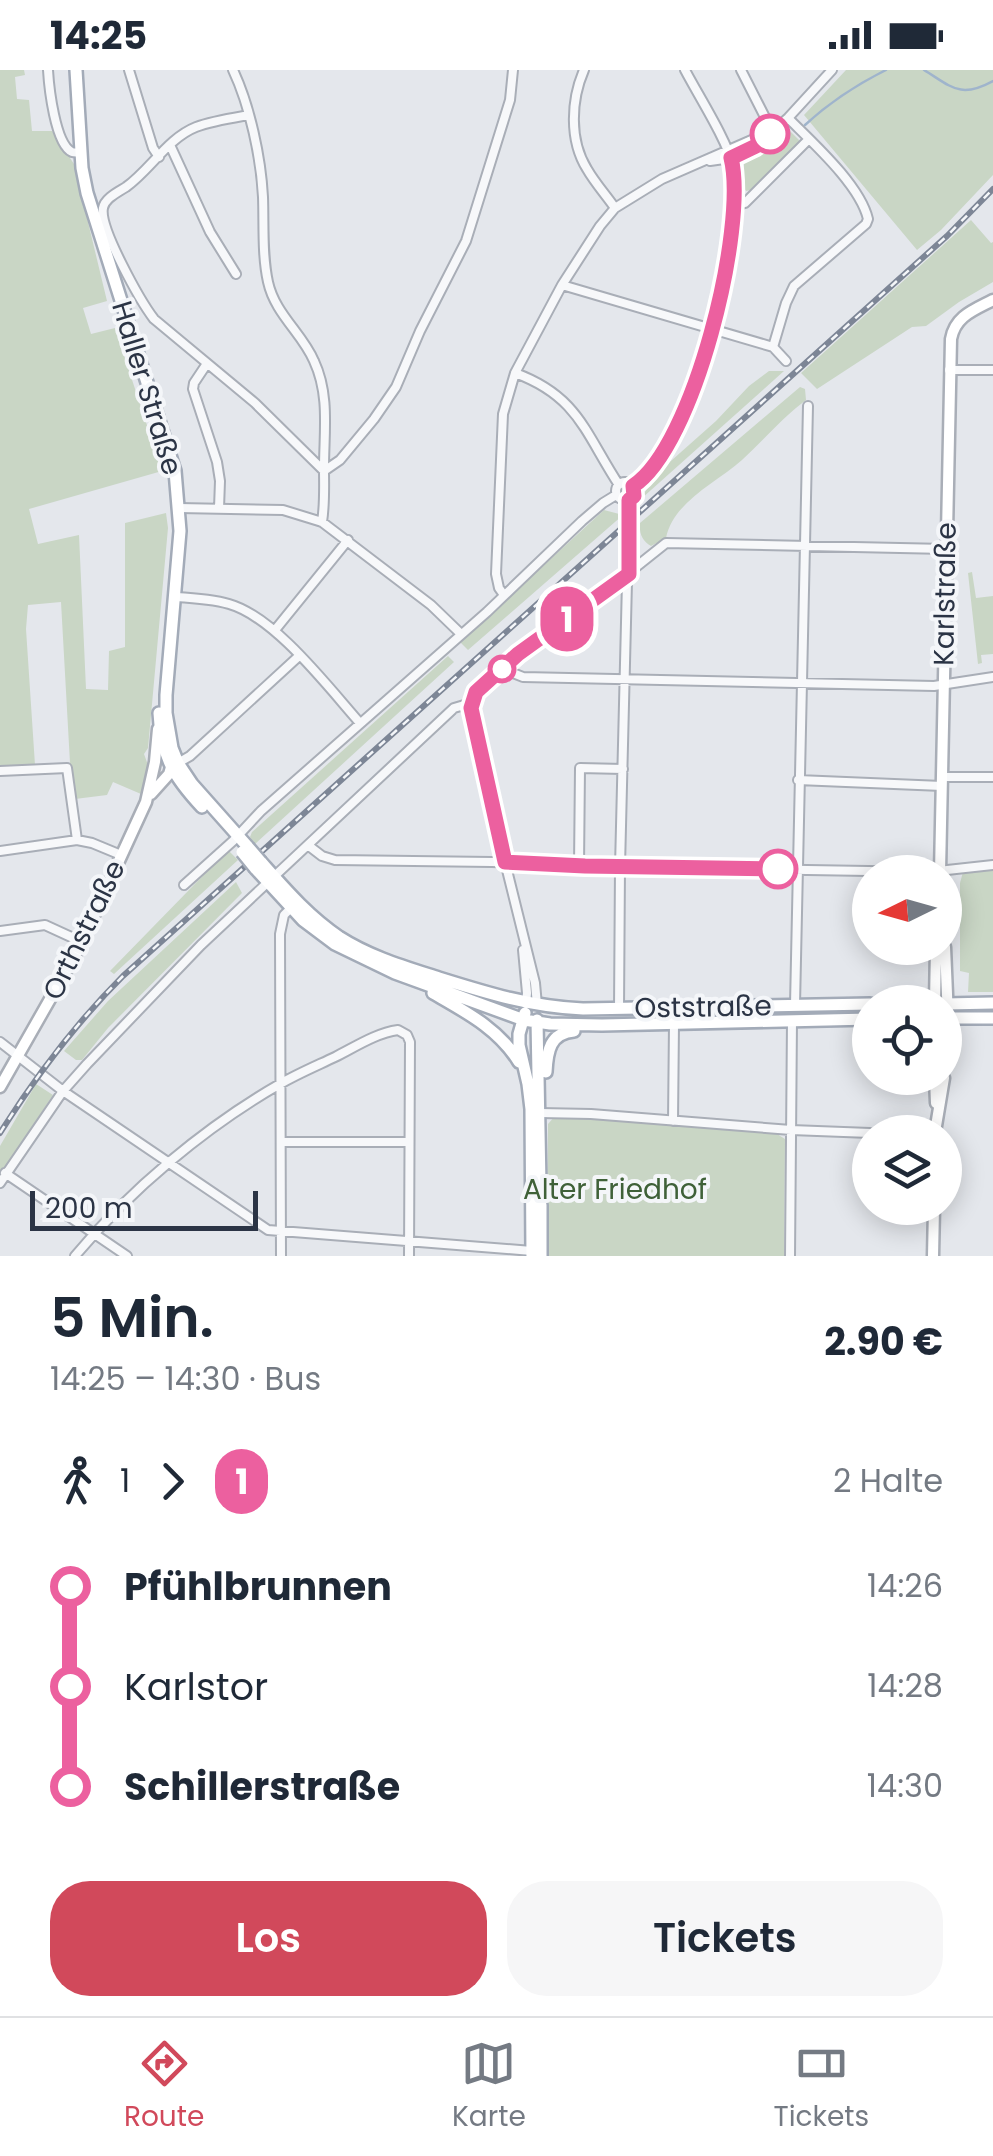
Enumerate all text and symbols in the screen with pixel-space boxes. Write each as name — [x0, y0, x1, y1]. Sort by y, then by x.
text: 14:25 — [50, 9, 147, 62]
unlabelled marker — [751, 115, 789, 153]
street label: Haller Straße — [102, 296, 192, 480]
street label: Karlstraße — [924, 522, 966, 666]
line badge: 1 — [534, 586, 600, 652]
text: 1 — [560, 595, 574, 644]
unlabelled marker — [489, 656, 515, 682]
unlabelled marker — [759, 850, 797, 888]
street label: Orthstraße — [33, 854, 135, 1006]
north arrow — [852, 855, 962, 965]
map controls — [852, 855, 962, 1225]
button: locate — [852, 985, 962, 1095]
street label: Oststraße — [634, 986, 772, 1028]
button: layers — [852, 1115, 962, 1225]
park label: Alter Friedhof — [523, 1170, 707, 1209]
scale bar — [30, 1186, 258, 1230]
text: 200 m — [45, 1189, 133, 1228]
text: 5 Min. — [50, 1279, 214, 1356]
text: 2.90 € — [824, 1315, 943, 1368]
text: 14:25 – 14:30 · Bus — [50, 1356, 321, 1401]
icon: walk — [50, 1454, 105, 1509]
icon: forward — [145, 1454, 200, 1509]
text: 1 — [235, 1457, 248, 1506]
text: 1 — [120, 1458, 130, 1503]
text: 2 Halte — [833, 1458, 943, 1503]
text: Pfühlbrunnen — [124, 1560, 392, 1613]
text: 14:26 — [867, 1563, 943, 1608]
text: Karlstor — [124, 1660, 268, 1713]
text: 14:28 — [867, 1663, 943, 1708]
text: Schillerstraße — [124, 1760, 400, 1813]
text: 14:30 — [867, 1763, 943, 1808]
button: Los — [50, 1881, 487, 1996]
button: Tickets — [507, 1881, 943, 1996]
tab: Route — [124, 2036, 204, 2138]
tab: Karte — [452, 2036, 526, 2138]
tab: Tickets — [774, 2036, 869, 2138]

